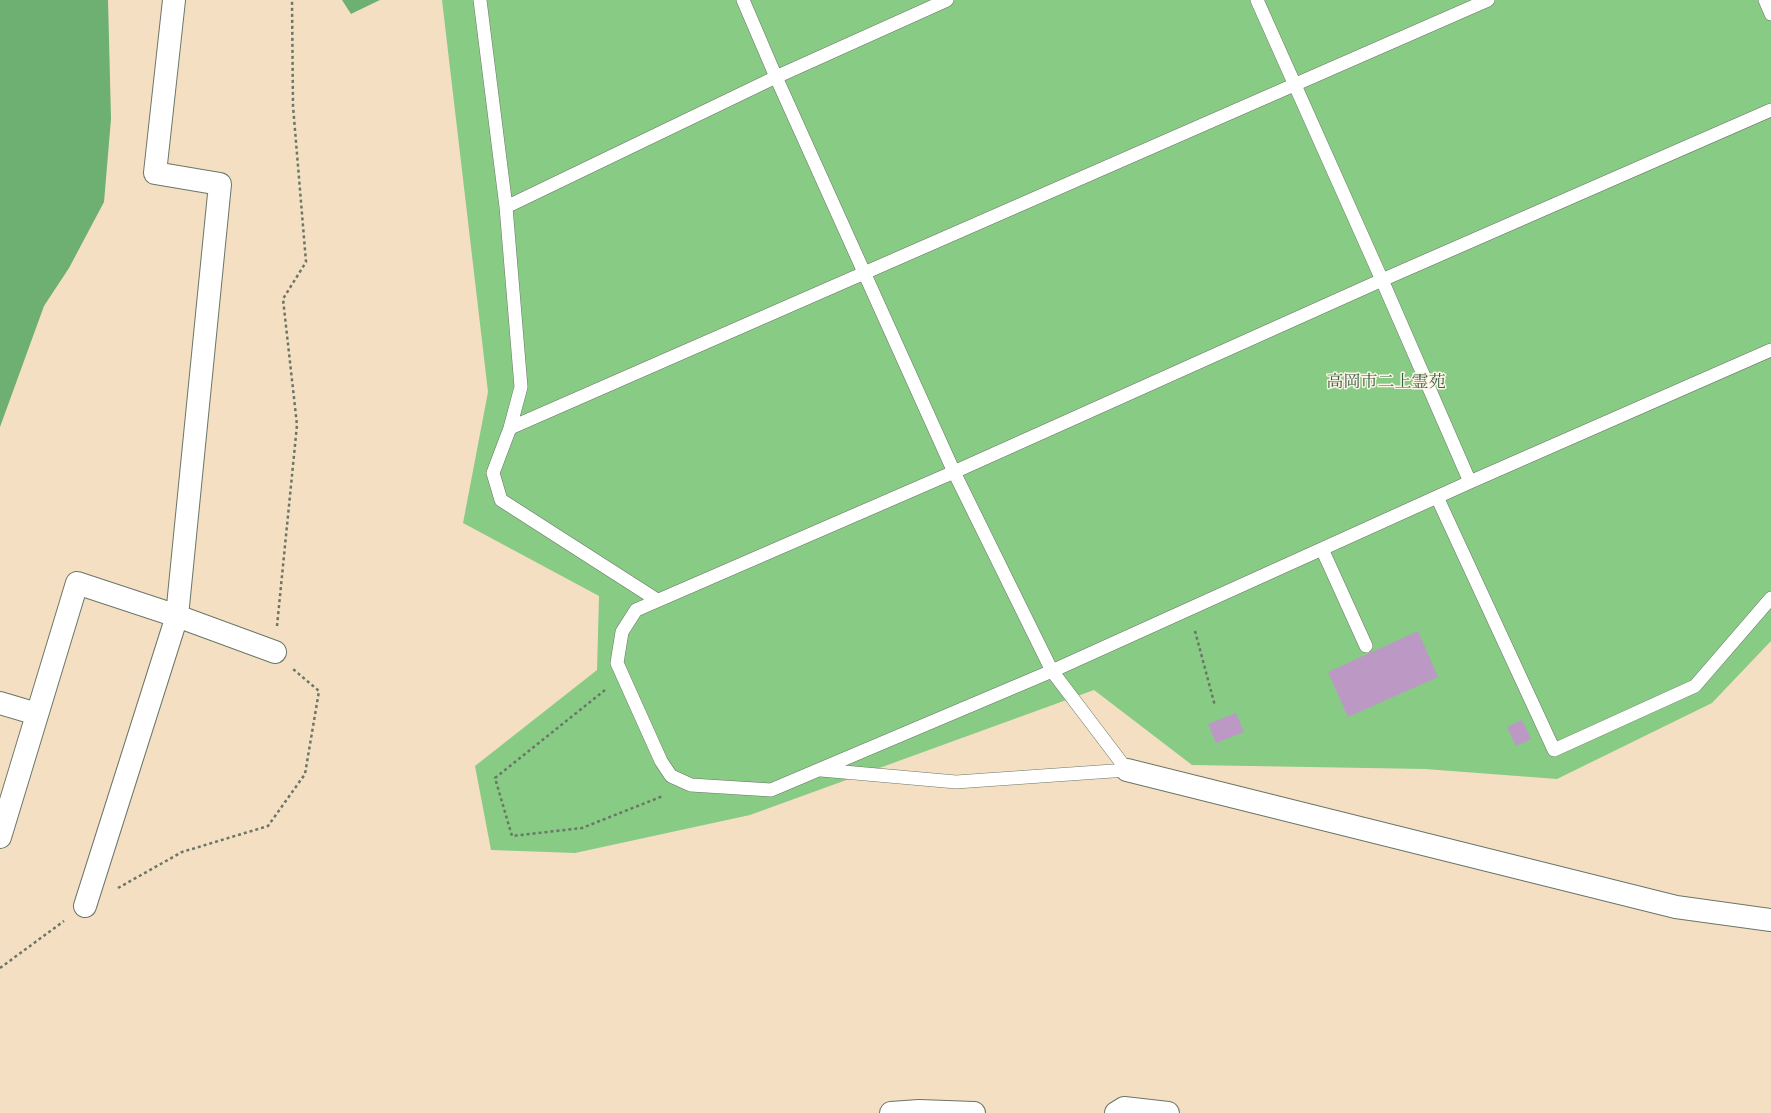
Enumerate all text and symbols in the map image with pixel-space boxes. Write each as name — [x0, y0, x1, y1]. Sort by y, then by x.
park label: 高岡市二上霊苑 — [1327, 374, 1445, 394]

